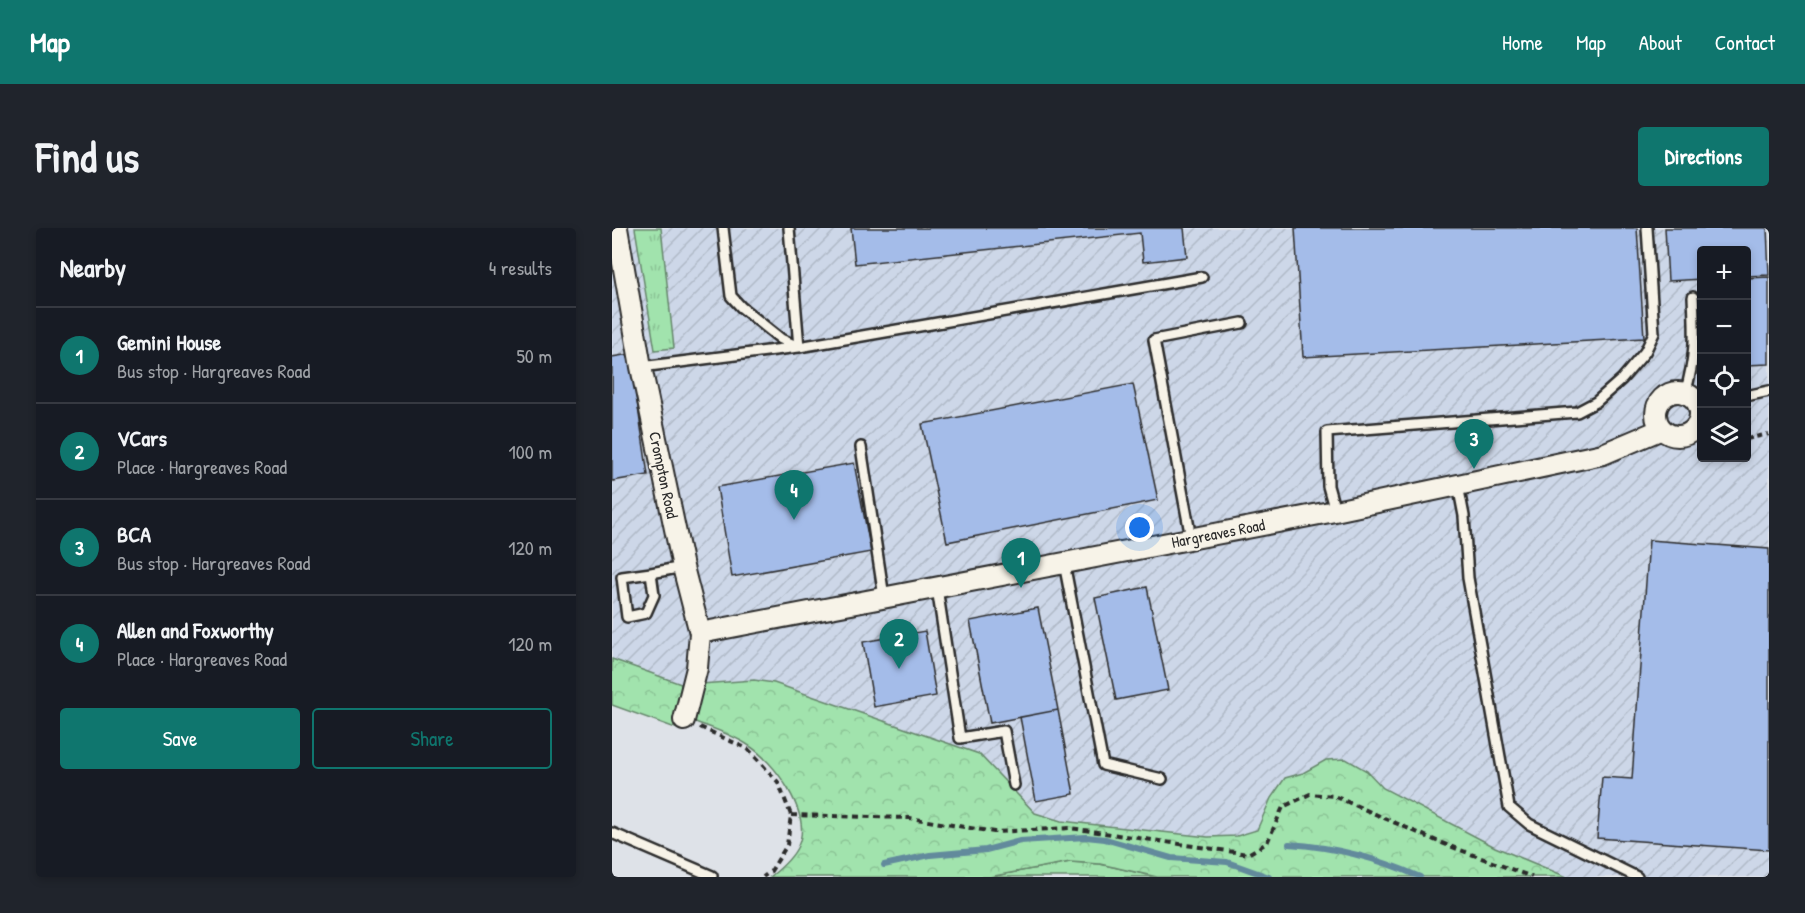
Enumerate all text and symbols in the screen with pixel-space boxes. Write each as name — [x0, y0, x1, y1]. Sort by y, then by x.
text: Map — [30, 23, 70, 61]
text: Home — [1502, 28, 1543, 57]
text: Map — [1576, 28, 1606, 57]
text: About — [1639, 28, 1682, 57]
text: Contact — [1715, 28, 1775, 57]
button: Directions — [1638, 127, 1769, 186]
text: Find us — [36, 128, 139, 185]
map controls — [1697, 246, 1751, 462]
button: + — [1697, 246, 1751, 300]
text: Nearby — [60, 250, 126, 285]
text: 4 results — [489, 254, 552, 281]
button: − — [1697, 300, 1751, 354]
text: Gemini House — [117, 327, 221, 357]
text: 1 — [76, 342, 83, 369]
text: 50 m — [516, 342, 552, 369]
button: locate — [1697, 354, 1751, 408]
text: Bus stop · Hargreaves Road — [117, 357, 310, 384]
button: layers — [1697, 408, 1751, 462]
pin: 3 — [1454, 420, 1494, 469]
text: VCars — [117, 423, 167, 453]
street label: Crompton Road — [644, 430, 684, 520]
text: 2 — [75, 438, 84, 465]
text: 100 m — [509, 438, 552, 465]
text: Place · Hargreaves Road — [117, 453, 287, 480]
pin: 4 — [774, 470, 813, 520]
your location — [1125, 513, 1154, 542]
street label: Hargreaves Road — [1169, 513, 1267, 553]
text: BCA — [117, 519, 151, 549]
text: 3 — [75, 534, 84, 561]
text: 120 m — [508, 534, 552, 561]
pin: 1 — [1002, 538, 1040, 588]
text: Bus stop · Hargreaves Road — [117, 549, 310, 576]
text: Allen and Foxworthy — [117, 615, 274, 645]
pin: 2 — [880, 620, 918, 669]
text: 4 — [76, 630, 83, 657]
text: 120 m — [508, 630, 552, 657]
text: Place · Hargreaves Road — [117, 645, 287, 672]
button: Save — [60, 708, 300, 769]
button: Share — [312, 708, 552, 769]

